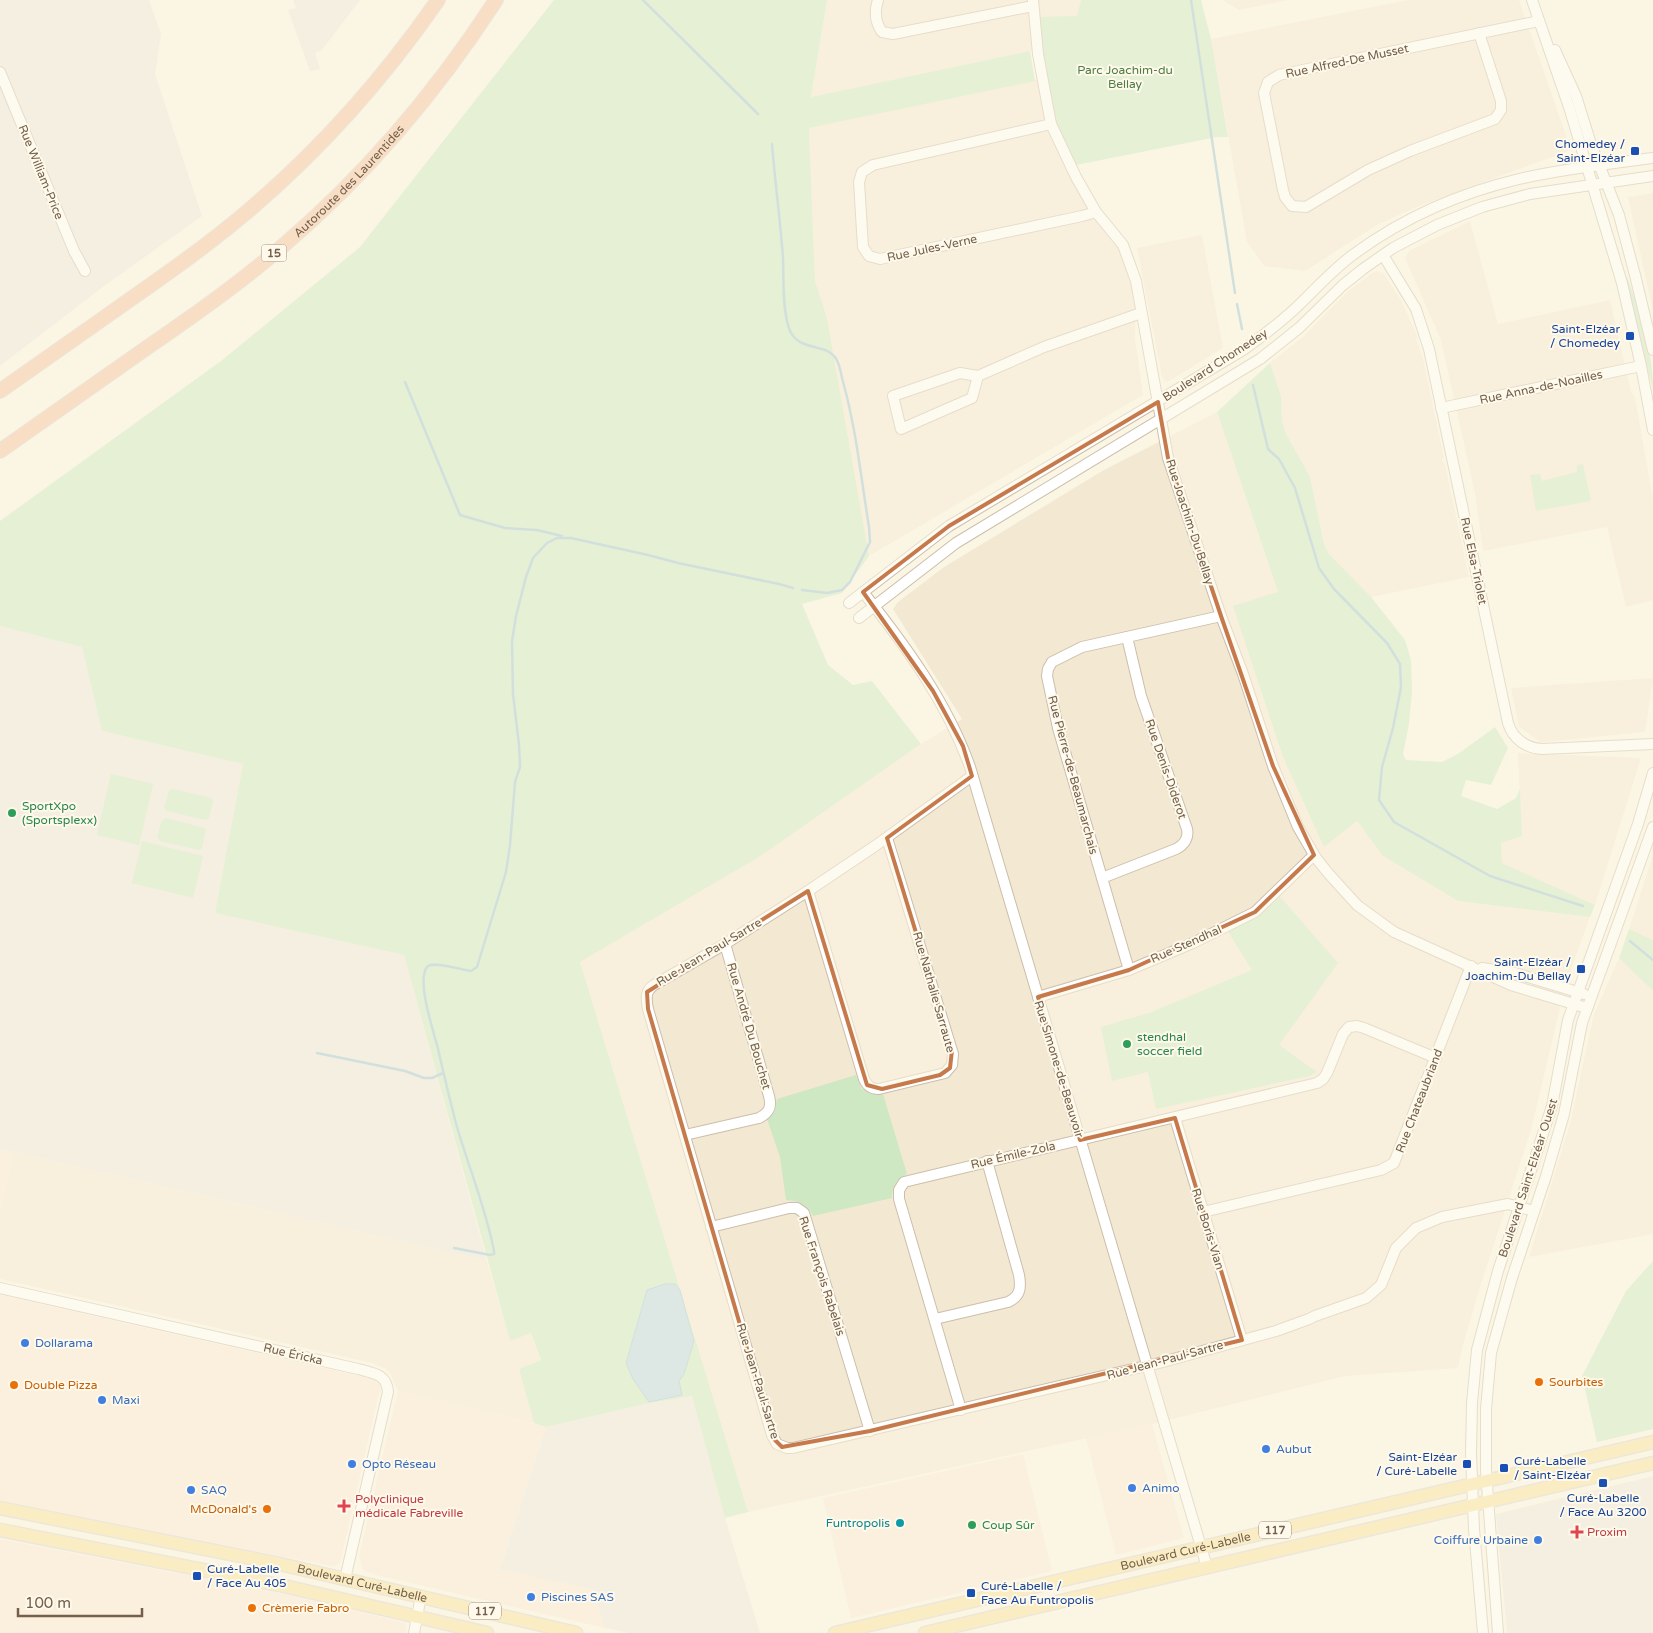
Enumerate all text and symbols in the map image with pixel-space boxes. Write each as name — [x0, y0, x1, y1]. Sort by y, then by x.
street label: Rue Alfred-De Musset — [1284, 41, 1410, 81]
park label: Parc Joachim-du Bellay — [1077, 63, 1173, 91]
street label: Autoroute des Laurentides — [291, 122, 407, 240]
street label: Rue William-Price — [16, 123, 66, 222]
place label: Chomedey / Saint-Elzéar — [1555, 137, 1625, 165]
marker: Chomedey / Saint-Elzéar — [1629, 145, 1641, 157]
street label: Rue Jules-Verne — [886, 232, 979, 264]
road number: 15 — [262, 244, 286, 262]
place label: Saint-Elzéar / Chomedey — [1550, 322, 1621, 350]
street label: Boulevard Chomedey — [1160, 326, 1271, 404]
marker: Saint-Elzéar / Chomedey — [1624, 330, 1636, 342]
street label: Rue Anna-de-Noailles — [1478, 367, 1604, 407]
street label: Rue Joachim-Du Bellay — [1163, 457, 1217, 587]
street label: Rue Elsa-Triolet — [1458, 516, 1490, 606]
street label: Rue Pierre-de-Beaumarchais — [1045, 694, 1101, 856]
street label: Rue Denis-Diderot — [1142, 717, 1190, 821]
place label: SportXpo (Sportsplexx) — [22, 799, 97, 827]
marker: SportXpo (Sportsplexx) — [6, 807, 18, 819]
street label: Rue Jean-Paul-Sartre — [654, 915, 764, 989]
street label: Rue Stendhal — [1148, 922, 1224, 966]
street label: Rue Nathalie Sarraute — [910, 930, 958, 1054]
place label: Saint-Elzéar / Joachim-Du Bellay — [1465, 955, 1572, 983]
street label: Rue André Du Bouchet — [724, 961, 774, 1091]
marker: Saint-Elzéar / Joachim-Du Bellay — [1575, 963, 1587, 975]
street label: Rue Simone-de-Beauvoir — [1031, 999, 1087, 1140]
place label: stendhal soccer field — [1137, 1030, 1202, 1058]
marker: stendhal soccer field — [1121, 1038, 1133, 1050]
street label: Rue Chateaubriand — [1393, 1047, 1445, 1155]
street label: Boulevard Saint-Elzéar Ouest — [1496, 1096, 1560, 1259]
street label: Rue Émile-Zola — [969, 1138, 1057, 1172]
street label: Rue Boris-Vian — [1189, 1187, 1227, 1271]
street label: Rue François Rabelais — [796, 1214, 848, 1338]
street label: Rue Jean-Paul-Sartre — [734, 1321, 782, 1441]
place label: Dollarama — [35, 1336, 93, 1350]
marker: Dollarama — [19, 1337, 31, 1349]
street label: Rue Jean-Paul-Sartre — [1105, 1338, 1225, 1382]
street label: Rue Éricka — [262, 1340, 324, 1368]
place label: Sourbites — [1549, 1375, 1603, 1389]
marker: Sourbites — [1533, 1376, 1545, 1388]
place label: Double Pizza — [24, 1378, 98, 1392]
marker: Double Pizza — [8, 1379, 20, 1391]
place label: Maxi — [112, 1393, 140, 1407]
marker: Maxi — [96, 1394, 108, 1406]
place label: Aubut — [1276, 1442, 1312, 1456]
marker: Aubut — [1260, 1443, 1272, 1455]
place label: Saint-Elzéar / Curé-Labelle — [1376, 1450, 1457, 1478]
place label: Curé-Labelle / Saint-Elzéar — [1514, 1454, 1591, 1482]
place label: Opto Réseau — [362, 1457, 436, 1471]
marker: Opto Réseau — [346, 1458, 358, 1470]
marker: Saint-Elzéar / Curé-Labelle — [1461, 1458, 1473, 1470]
marker: Curé-Labelle / Saint-Elzéar — [1498, 1462, 1510, 1474]
marker: Curé-Labelle / Face Au 3200 — [1597, 1477, 1609, 1489]
place label: Animo — [1142, 1481, 1180, 1495]
marker: Animo — [1126, 1482, 1138, 1494]
place label: SAQ — [201, 1483, 227, 1497]
marker: SAQ — [185, 1484, 197, 1496]
place label: Curé-Labelle / Face Au 3200 — [1559, 1491, 1647, 1519]
place label: Polyclinique médicale Fabreville — [355, 1492, 464, 1520]
marker: Polyclinique médicale Fabreville — [337, 1499, 351, 1513]
place label: McDonald's — [190, 1502, 257, 1516]
marker: McDonald's — [261, 1503, 273, 1515]
place label: Funtropolis — [826, 1516, 890, 1530]
marker: Funtropolis — [894, 1517, 906, 1529]
place label: Coup Sûr — [982, 1518, 1035, 1532]
marker: Coup Sûr — [966, 1519, 978, 1531]
road number: 117 — [1259, 1522, 1291, 1538]
place label: Proxim — [1587, 1525, 1627, 1539]
marker: Proxim — [1571, 1526, 1583, 1538]
street label: Boulevard Curé-Labelle — [1119, 1529, 1252, 1573]
place label: Coiffure Urbaine — [1434, 1533, 1528, 1547]
marker: Coiffure Urbaine — [1532, 1534, 1544, 1546]
street label: Boulevard Curé-Labelle — [296, 1561, 429, 1605]
place label: Curé-Labelle / Face Au 405 — [207, 1562, 287, 1590]
marker: Curé-Labelle / Face Au 405 — [191, 1570, 203, 1582]
place label: Curé-Labelle / Face Au Funtropolis — [981, 1579, 1094, 1607]
scale bar — [18, 1586, 141, 1618]
marker: Curé-Labelle / Face Au Funtropolis — [965, 1587, 977, 1599]
place label: Piscines SAS — [541, 1590, 614, 1604]
marker: Piscines SAS — [525, 1591, 537, 1603]
text: 100 m — [25, 1594, 71, 1612]
place label: Crèmerie Fabro — [262, 1601, 349, 1615]
marker: Crèmerie Fabro — [246, 1602, 258, 1614]
road number: 117 — [469, 1602, 501, 1620]

